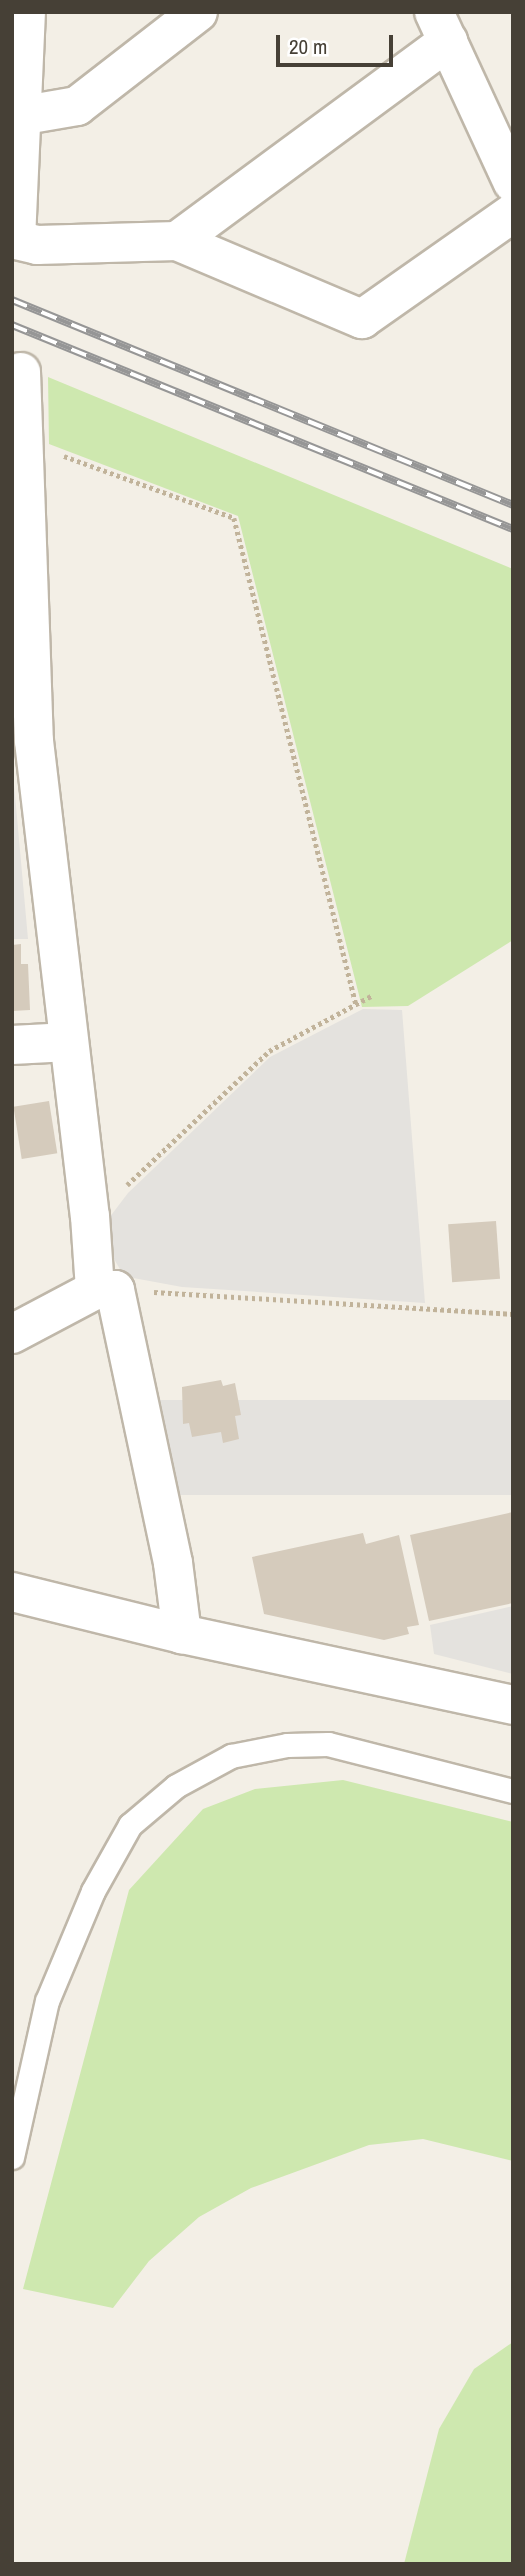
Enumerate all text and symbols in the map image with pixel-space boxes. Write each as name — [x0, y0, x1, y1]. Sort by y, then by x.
scale bar — [280, 21, 397, 65]
text: 20 m — [289, 32, 327, 61]

